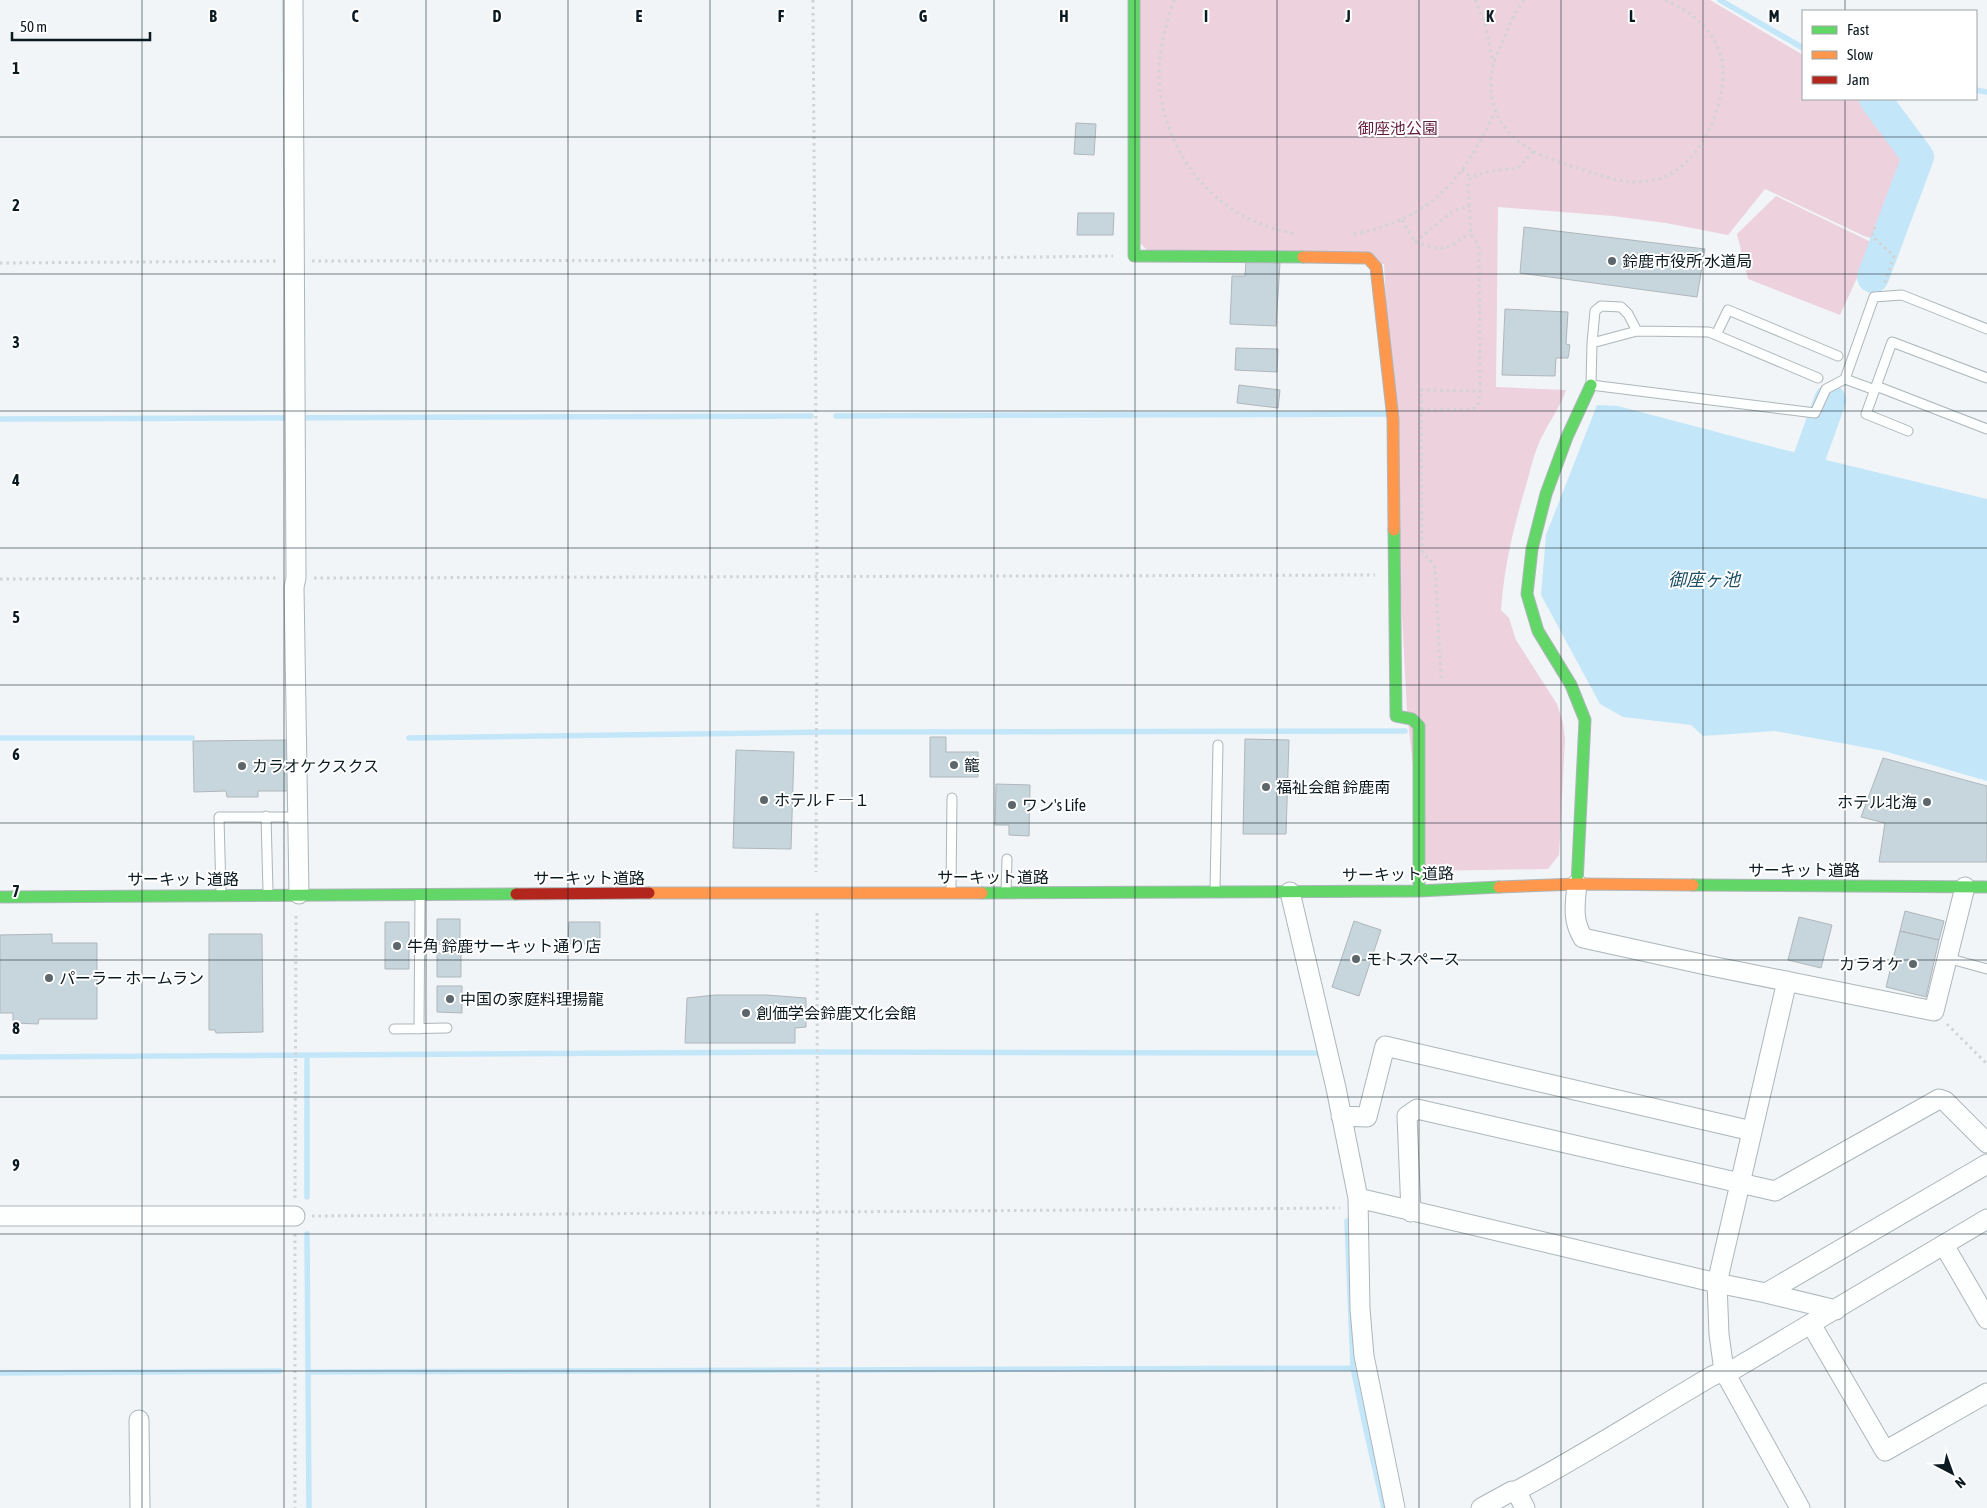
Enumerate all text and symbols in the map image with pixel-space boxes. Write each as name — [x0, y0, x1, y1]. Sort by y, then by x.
text: B — [209, 7, 217, 25]
text: C — [351, 7, 359, 25]
text: D — [493, 7, 502, 25]
text: E — [636, 7, 643, 25]
text: F — [778, 7, 785, 25]
text: G — [919, 7, 928, 25]
text: H — [1059, 7, 1069, 25]
text: I — [1204, 7, 1208, 25]
text: J — [1344, 7, 1351, 25]
text: K — [1486, 7, 1494, 25]
text: L — [1629, 7, 1636, 25]
text: M — [1769, 7, 1779, 25]
scale bar — [12, 10, 150, 42]
legend — [1802, 10, 1977, 100]
text: 50 m — [20, 18, 47, 35]
text: Fast — [1847, 21, 1869, 38]
text: Slow — [1847, 46, 1873, 63]
text: 1 — [12, 59, 20, 77]
text: Jam — [1847, 71, 1870, 88]
park label: 御座池公園 — [1358, 119, 1438, 137]
text: 2 — [12, 196, 20, 214]
place label: 鈴鹿市役所 水道局 — [1622, 252, 1752, 270]
marker: 鈴鹿市役所 水道局 — [1606, 255, 1618, 267]
text: 3 — [12, 333, 20, 351]
text: 4 — [11, 471, 20, 489]
water label: 御座ヶ池 — [1668, 569, 1742, 590]
text: 5 — [12, 608, 20, 626]
text: 6 — [12, 745, 20, 763]
place label: 籠 — [964, 756, 980, 774]
place label: カラオケクスクス — [252, 757, 379, 775]
marker: 籠 — [948, 759, 960, 771]
marker: カラオケクスクス — [236, 760, 248, 772]
place label: 福祉会館 鈴鹿南 — [1276, 778, 1390, 796]
marker: 福祉会館 鈴鹿南 — [1260, 781, 1272, 793]
place label: ホテルＦ―１ — [774, 791, 870, 809]
place label: ホテル北海 — [1837, 793, 1917, 811]
marker: ホテルＦ―１ — [758, 794, 770, 806]
place label: ワン's Life — [1022, 796, 1086, 814]
marker: ホテル北海 — [1921, 796, 1933, 808]
marker: ワン's Life — [1006, 799, 1018, 811]
street label: サーキット道路 — [1748, 861, 1860, 879]
street label: サーキット道路 — [1342, 864, 1454, 884]
street label: サーキット道路 — [937, 868, 1049, 886]
street label: サーキット道路 — [533, 869, 645, 887]
street label: サーキット道路 — [127, 870, 239, 888]
text: 7 — [12, 882, 20, 900]
place label: 牛角 鈴鹿サーキット通り店 — [407, 937, 601, 955]
marker: 牛角 鈴鹿サーキット通り店 — [391, 940, 403, 952]
place label: モトスペース — [1366, 950, 1460, 968]
marker: モトスペース — [1350, 953, 1362, 965]
place label: カラオケ — [1839, 955, 1903, 973]
marker: カラオケ — [1907, 958, 1919, 970]
place label: パーラー ホームラン — [59, 969, 204, 987]
marker: パーラー ホームラン — [43, 972, 55, 984]
place label: 中国の家庭料理揚龍 — [460, 990, 604, 1008]
marker: 中国の家庭料理揚龍 — [444, 993, 456, 1005]
place label: 創価学会鈴鹿文化会館 — [756, 1004, 916, 1022]
marker: 創価学会鈴鹿文化会館 — [740, 1007, 752, 1019]
text: 8 — [12, 1019, 20, 1037]
text: 9 — [12, 1156, 20, 1174]
north arrow — [1927, 1448, 1977, 1498]
text: N — [1952, 1474, 1969, 1492]

